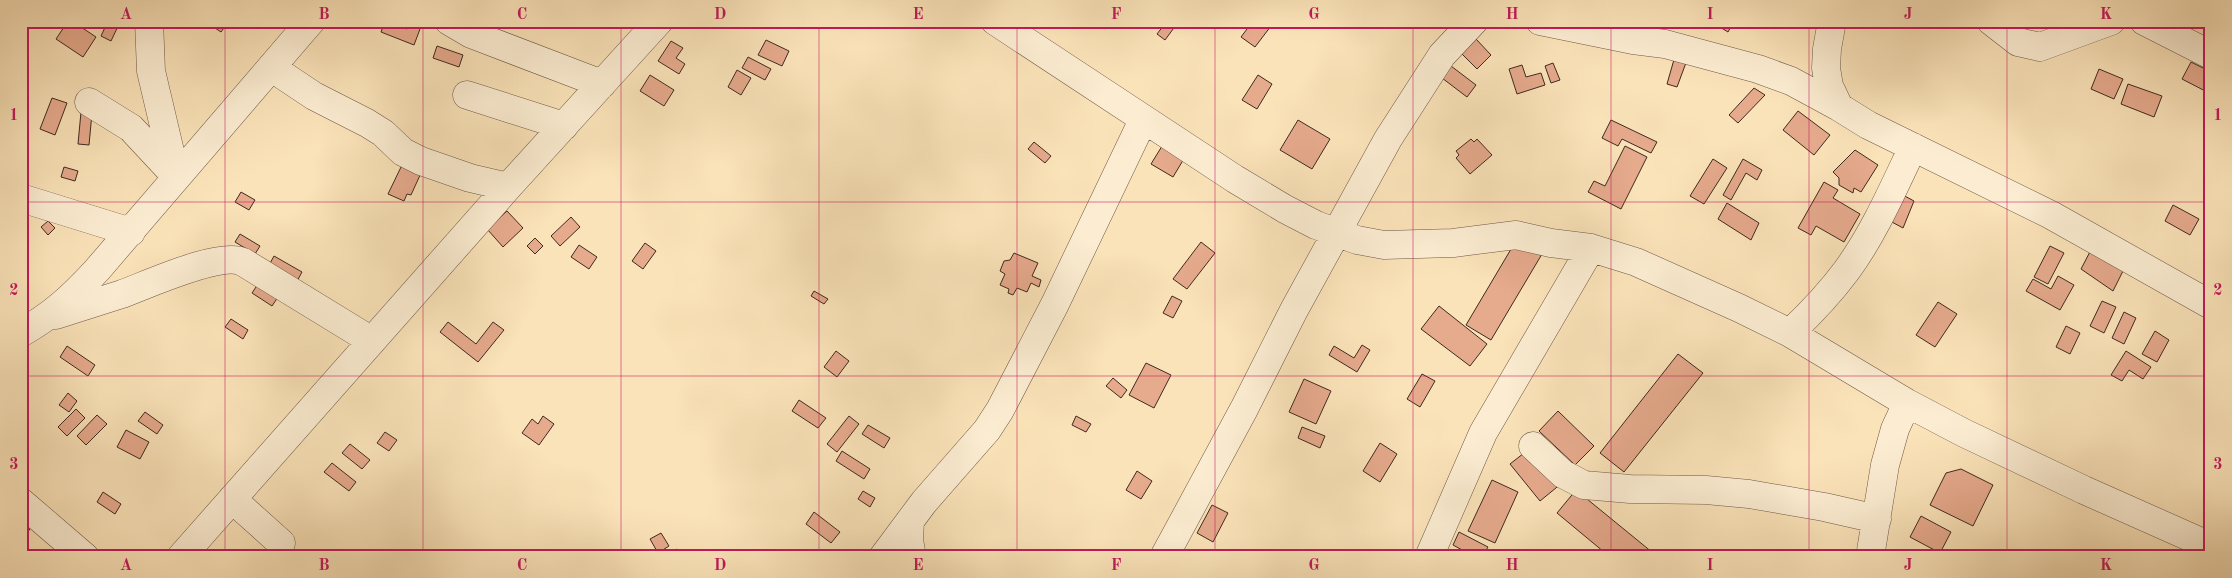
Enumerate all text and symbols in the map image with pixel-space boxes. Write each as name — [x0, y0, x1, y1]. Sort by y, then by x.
text: A — [120, 7, 132, 23]
text: B — [318, 7, 330, 23]
text: C — [517, 7, 527, 23]
text: D — [714, 7, 726, 23]
text: E — [912, 7, 924, 23]
text: F — [1111, 7, 1122, 23]
text: G — [1308, 7, 1320, 23]
text: H — [1505, 7, 1519, 23]
text: I — [1706, 7, 1714, 23]
text: J — [1904, 7, 1913, 23]
text: K — [2100, 7, 2112, 23]
text: 1 — [9, 108, 19, 124]
text: 1 — [2213, 108, 2223, 124]
text: 2 — [9, 283, 19, 299]
text: 2 — [2213, 283, 2223, 299]
text: 3 — [9, 457, 19, 473]
text: 3 — [2213, 457, 2223, 473]
text: A — [120, 558, 132, 574]
text: B — [318, 558, 330, 574]
text: C — [517, 558, 527, 574]
text: D — [714, 558, 726, 574]
text: E — [912, 558, 924, 574]
text: F — [1111, 558, 1122, 574]
text: G — [1308, 558, 1320, 574]
text: H — [1505, 558, 1519, 574]
text: I — [1706, 558, 1714, 574]
text: J — [1904, 558, 1913, 574]
text: K — [2100, 558, 2112, 574]

